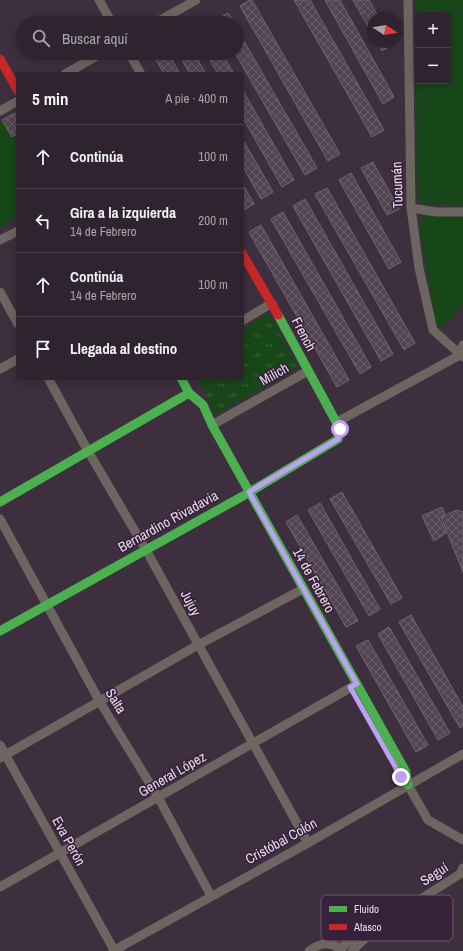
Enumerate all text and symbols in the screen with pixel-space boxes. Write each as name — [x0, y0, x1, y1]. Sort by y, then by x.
north arrow — [367, 12, 403, 48]
map controls — [415, 12, 451, 84]
button: + — [415, 12, 451, 48]
search box — [16, 16, 244, 60]
icon: search — [30, 27, 52, 49]
text: Buscar aquí — [62, 28, 128, 49]
button: − — [415, 48, 451, 84]
text: 5 min — [32, 87, 68, 110]
text: A pie · 400 m — [165, 90, 228, 107]
icon: ahead — [32, 146, 54, 168]
text: Continúa — [70, 146, 123, 167]
text: 100 m — [198, 148, 228, 165]
street label: Tucumán — [387, 161, 407, 209]
text: Gira a la izquierda — [70, 202, 176, 223]
icon: left — [32, 210, 54, 232]
text: 200 m — [198, 212, 228, 229]
text: 14 de Febrero — [70, 223, 136, 240]
text: Continúa — [70, 266, 123, 287]
icon: ahead — [32, 274, 54, 296]
text: 100 m — [198, 276, 228, 293]
text: 14 de Febrero — [70, 287, 136, 304]
street label: French — [288, 314, 320, 354]
icon: arrive — [32, 338, 54, 360]
text: Llegada al destino — [70, 338, 177, 359]
street label: Milich — [256, 359, 292, 389]
route start — [331, 420, 349, 438]
street label: Bernardino Rivadavia — [115, 486, 222, 556]
street label: 14 de Febrero — [289, 544, 339, 616]
street label: Jujuy — [177, 587, 205, 619]
street label: Salta — [102, 685, 131, 717]
street label: General López — [135, 747, 209, 801]
route end — [392, 768, 410, 786]
street label: Eva Perón — [48, 813, 90, 869]
street label: Cristóbal Colón — [242, 814, 320, 868]
street label: Seguí — [417, 858, 452, 890]
legend — [321, 895, 453, 941]
text: Fluido — [354, 902, 379, 916]
text: Atasco — [353, 920, 382, 934]

